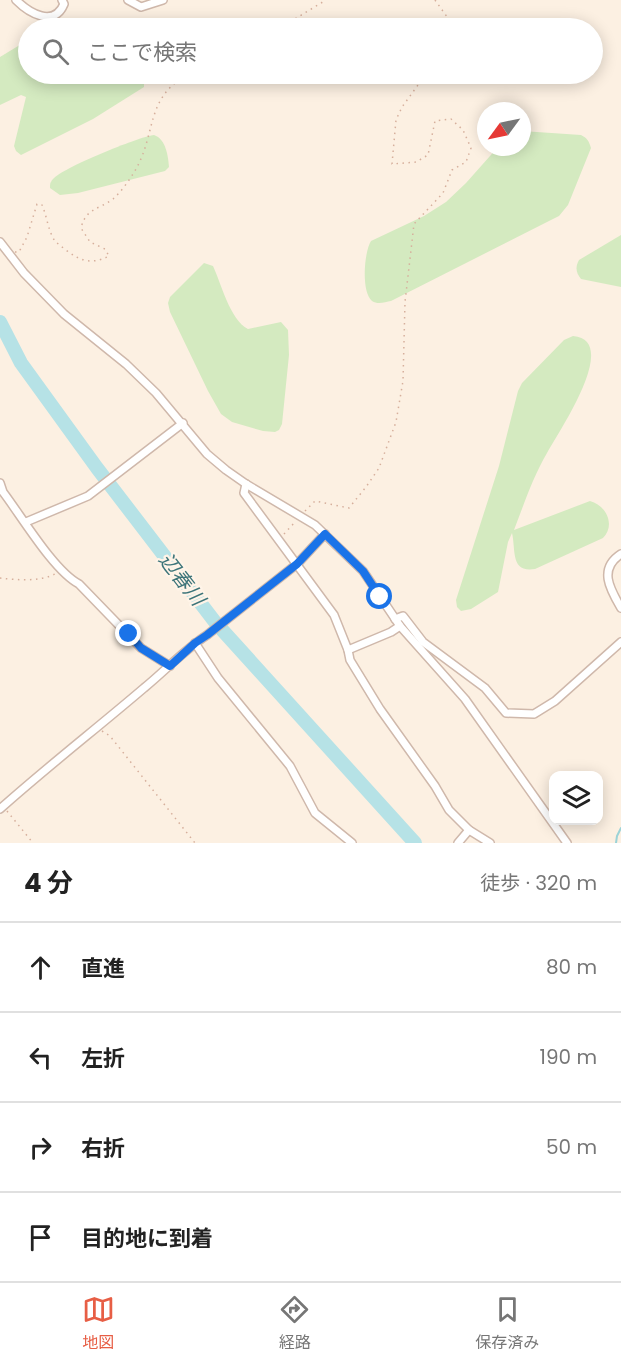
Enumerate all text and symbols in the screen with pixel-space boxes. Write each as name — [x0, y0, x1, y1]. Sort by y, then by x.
search box — [18, 18, 603, 84]
icon: search — [39, 35, 72, 68]
text: ここで検索 — [87, 37, 197, 68]
north arrow — [477, 102, 531, 156]
water label: 辺春川 — [152, 547, 213, 613]
route start — [366, 583, 392, 609]
route end — [115, 620, 141, 646]
map controls — [549, 771, 603, 825]
button: layers — [549, 771, 603, 825]
text: 4 分 — [24, 865, 73, 901]
text: 徒歩 · 320 m — [480, 869, 597, 897]
icon: ahead — [24, 951, 57, 984]
text: 直進 — [81, 953, 125, 984]
text: 80 m — [546, 953, 597, 981]
icon: left — [24, 1041, 57, 1074]
text: 左折 — [81, 1043, 125, 1074]
text: 190 m — [540, 1043, 597, 1071]
icon: right — [24, 1131, 57, 1164]
text: 右折 — [81, 1133, 125, 1164]
text: 50 m — [546, 1133, 597, 1161]
icon: arrive — [24, 1221, 57, 1254]
text: 目的地に到着 — [81, 1223, 213, 1254]
tab: 地図 — [82, 1293, 115, 1355]
tab: 経路 — [278, 1293, 311, 1355]
tab: 保存済み — [475, 1293, 539, 1355]

